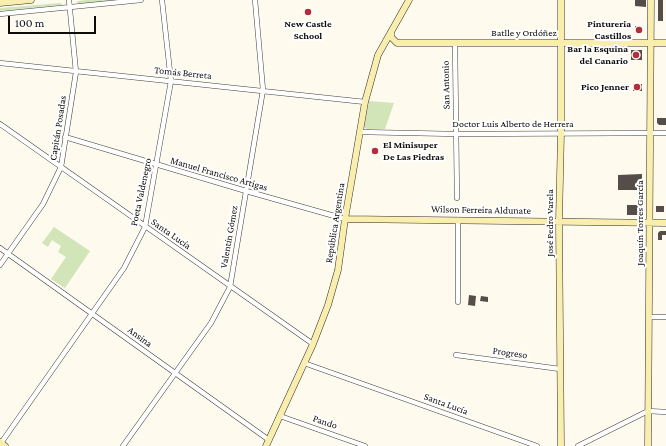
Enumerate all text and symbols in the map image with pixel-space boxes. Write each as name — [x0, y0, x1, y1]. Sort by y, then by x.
marker: New Castle School — [303, 7, 313, 17]
scale bar — [10, 8, 98, 34]
text: 100 m — [15, 16, 44, 30]
place label: New Castle School — [284, 18, 332, 42]
place label: Pintureria Castillos — [587, 18, 631, 42]
marker: Pintureria Castillos — [634, 25, 644, 35]
street label: Batlle y Ordóñez — [491, 27, 557, 39]
place label: Bar la Esquina del Canario — [567, 43, 628, 66]
marker: Bar la Esquina del Canario — [631, 50, 641, 60]
street label: San Antonio — [440, 61, 452, 109]
street label: Tomás Berreta — [154, 64, 212, 82]
place label: Pico Jenner — [581, 81, 629, 93]
marker: Pico Jenner — [632, 82, 642, 92]
street label: Capitán Posadas — [47, 95, 69, 161]
street label: Doctor Luis Alberto de Herrera — [452, 118, 574, 130]
place label: El Minisuper De Las Piedras — [383, 139, 444, 162]
marker: El Minisuper De Las Piedras — [370, 146, 380, 156]
street label: Manuel Francisco Artigas — [169, 154, 269, 194]
street label: Poeta Valdenegro — [128, 157, 154, 227]
street label: Joaquín Torres García — [634, 180, 646, 266]
street label: República Argentina — [323, 182, 347, 264]
street label: José Pedro Varela — [544, 189, 556, 257]
street label: Wilson Ferreira Aldunate — [431, 203, 531, 217]
street label: Valentín Gómez — [218, 205, 240, 269]
street label: Santa Lucía — [149, 216, 193, 252]
street label: Ansina — [125, 324, 155, 350]
street label: Progreso — [492, 345, 528, 361]
street label: Santa Lucía — [422, 390, 470, 418]
street label: Pando — [311, 412, 339, 432]

